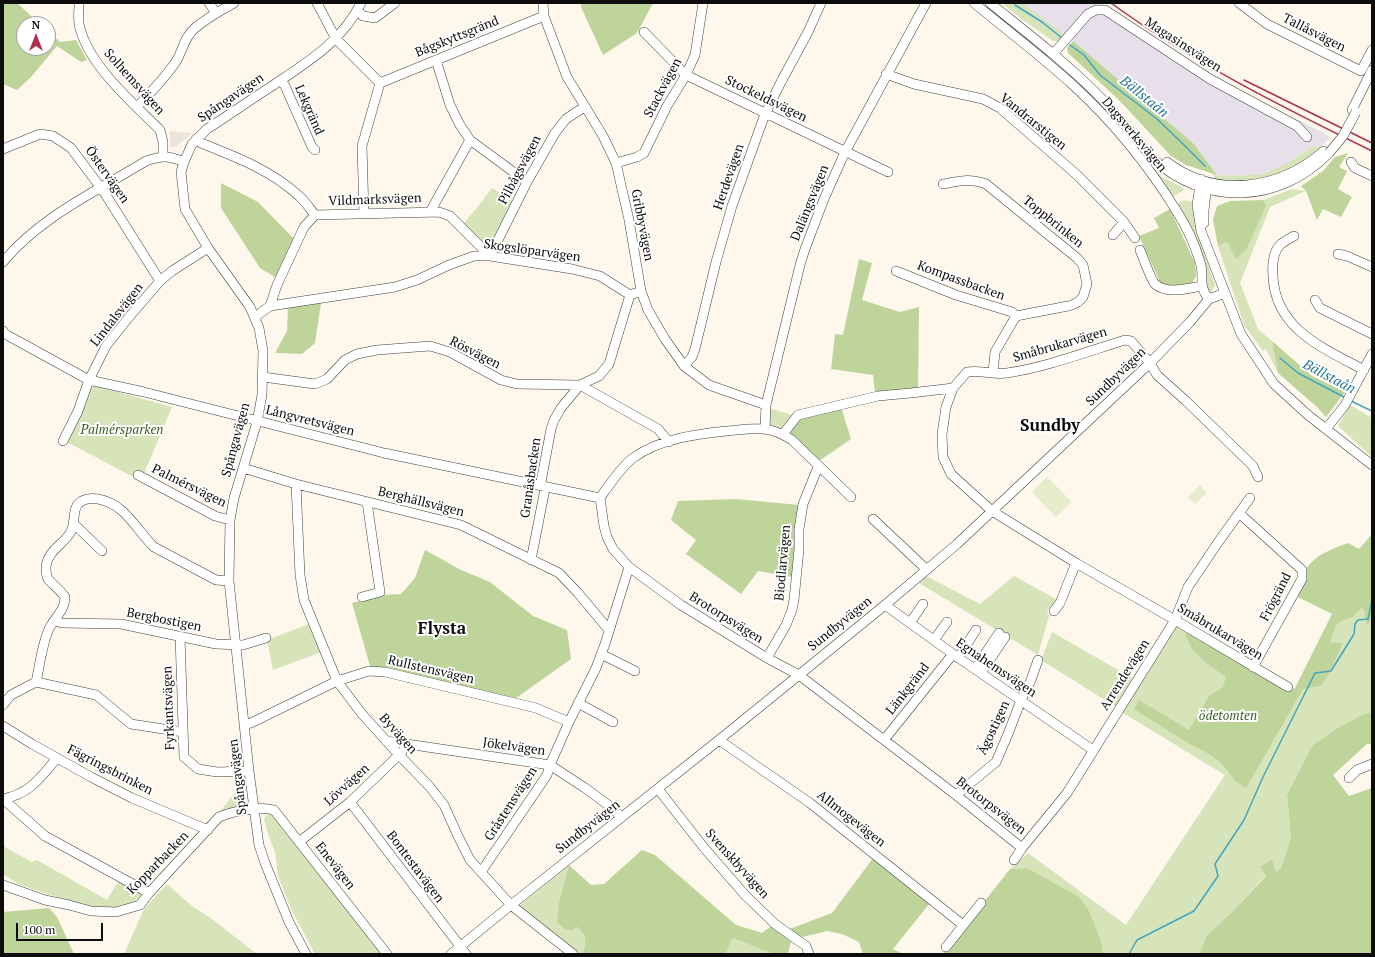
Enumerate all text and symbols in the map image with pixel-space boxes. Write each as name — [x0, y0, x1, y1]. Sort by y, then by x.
street label: Tallåsvägen — [1280, 11, 1348, 55]
street label: Bågskyttsgränd — [413, 13, 501, 61]
street label: Magasinsvägen — [1142, 14, 1224, 76]
north arrow — [16, 16, 56, 56]
text: N — [32, 18, 40, 32]
street label: Solhemsvägen — [100, 46, 168, 118]
street label: Stackvägen — [641, 55, 685, 121]
street label: Spångavägen — [195, 70, 267, 126]
street label: Stockeldsvägen — [723, 72, 809, 126]
water label: Bällstaån — [1117, 73, 1171, 121]
street label: Lekgränd — [291, 82, 327, 138]
street label: Vandrarstigen — [996, 90, 1070, 154]
street label: Dagsverksvägen — [1098, 94, 1170, 176]
street label: Pilbågsvägen — [495, 133, 545, 207]
street label: Herdevägen — [710, 142, 748, 212]
street label: Östervägen — [82, 143, 132, 207]
street label: Dalängsvägen — [788, 163, 832, 243]
street label: Gribbyvägen — [627, 188, 657, 262]
street label: Vildmarksvägen — [328, 191, 422, 209]
street label: Toppbrinken — [1019, 193, 1087, 251]
street label: Skogslöparvägen — [483, 236, 581, 266]
street label: Kompassbacken — [915, 258, 1007, 304]
street label: Lindalsvägen — [87, 280, 147, 350]
street label: Småbrukarvägen — [1011, 324, 1109, 366]
street label: Rösvägen — [447, 334, 503, 372]
street label: Sundbyvägen — [1083, 344, 1149, 410]
water label: Bällstaån — [1300, 356, 1358, 398]
street label: Spångavägen — [219, 401, 253, 479]
street label: Långvretsvägen — [264, 402, 356, 440]
district label: Sundby — [1020, 416, 1080, 436]
park label: Palmérsparken — [81, 422, 163, 438]
street label: Granåsbacken — [518, 437, 544, 519]
street label: Palmérsvägen — [149, 461, 229, 511]
street label: Berghällsvägen — [376, 484, 466, 520]
street label: Biodlarvägen — [772, 524, 794, 602]
street label: Frögränd — [1257, 570, 1295, 624]
street label: Brotorpsvägen — [686, 589, 766, 647]
street label: Sundbyvägen — [805, 594, 875, 654]
street label: Småbrukarvägen — [1174, 600, 1266, 664]
street label: Bergbostigen — [125, 605, 203, 635]
district label: Flysta — [418, 619, 466, 639]
street label: Egnahemsvägen — [953, 635, 1039, 701]
street label: Arrendevägen — [1097, 637, 1153, 713]
street label: Rullstensvägen — [386, 652, 476, 688]
street label: Länkgränd — [883, 660, 933, 718]
street label: Fyrkantsvägen — [160, 666, 178, 750]
street label: Ägostigen — [975, 698, 1013, 758]
park label: ödetomten — [1199, 708, 1257, 724]
street label: Byvägen — [376, 710, 420, 758]
street label: Jökelvägen — [482, 735, 546, 759]
street label: Spångavägen — [226, 738, 250, 816]
street label: Fägringsbrinken — [65, 742, 155, 798]
street label: Lövvägen — [321, 761, 373, 809]
street label: Gråstensvägen — [481, 764, 541, 844]
street label: Brotorpsvägen — [953, 774, 1029, 838]
street label: Allmogevägen — [814, 787, 888, 851]
street label: Sundbyvägen — [553, 797, 623, 857]
street label: Svenskbyvägen — [702, 826, 772, 902]
street label: Kopparbacken — [124, 828, 192, 898]
street label: Bontestavägen — [383, 828, 447, 906]
street label: Enevägen — [312, 839, 358, 893]
scale bar — [18, 915, 105, 941]
text: 100 m — [23, 922, 55, 937]

